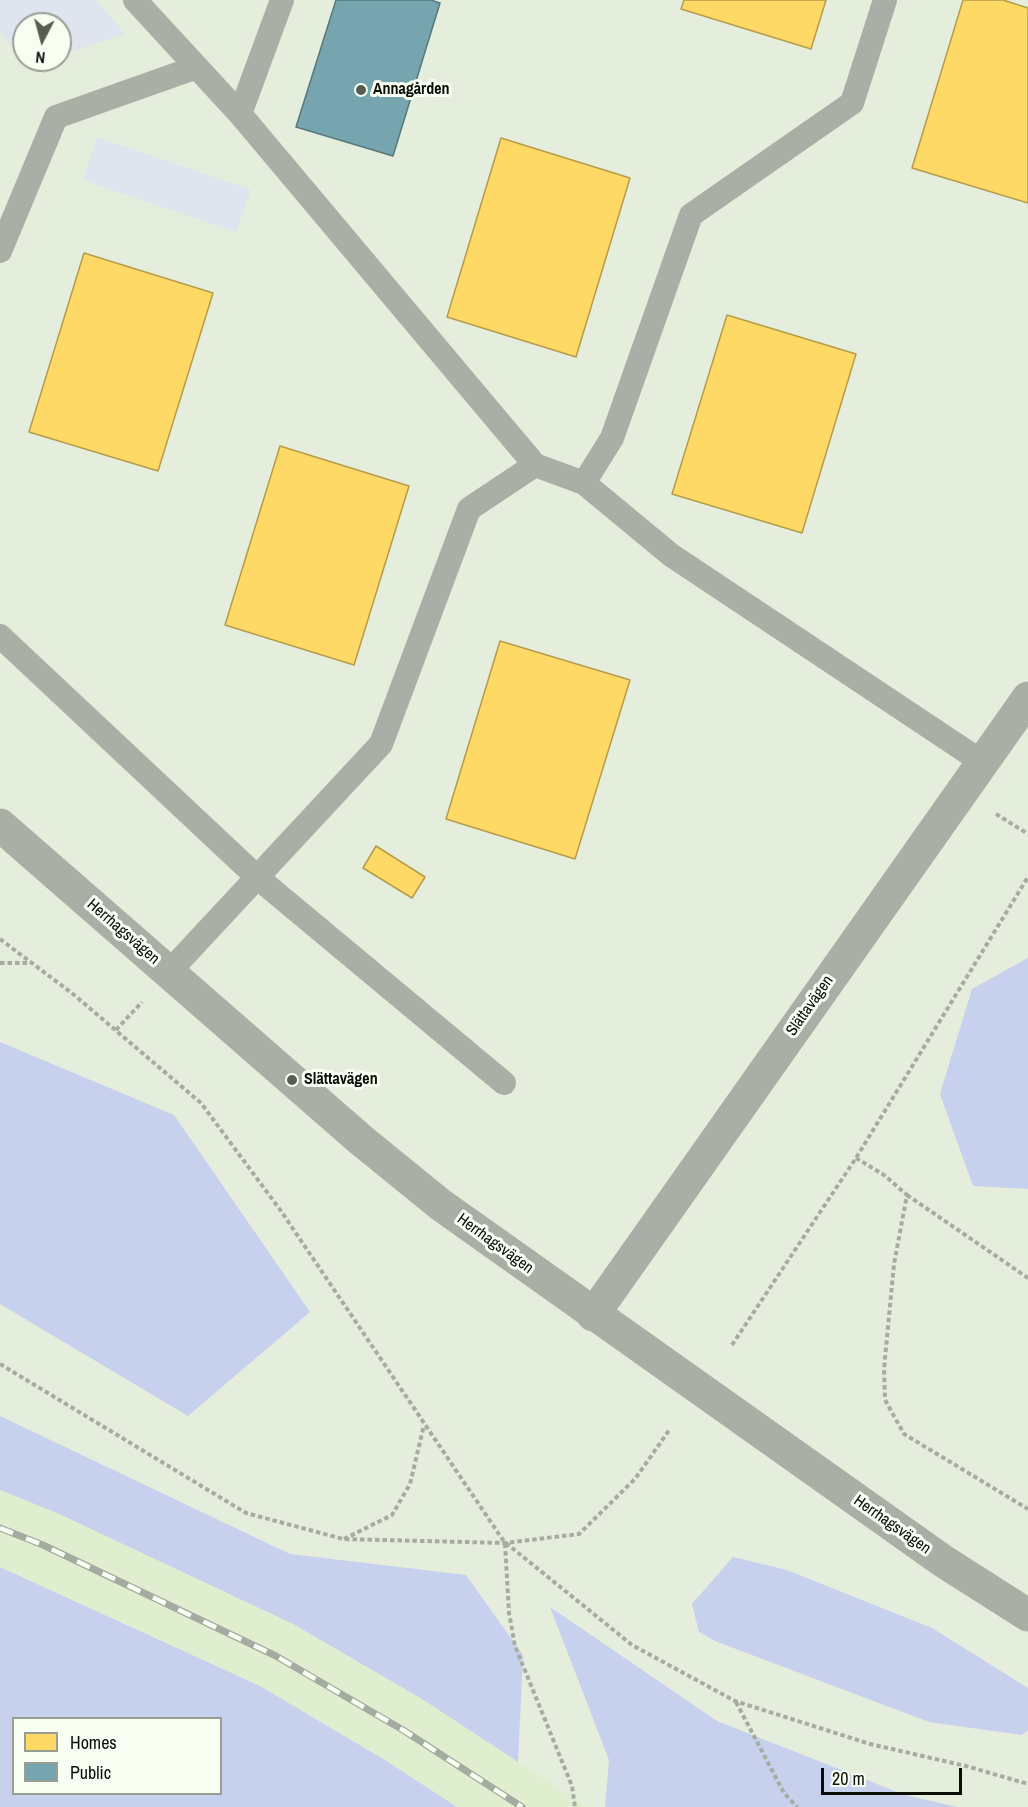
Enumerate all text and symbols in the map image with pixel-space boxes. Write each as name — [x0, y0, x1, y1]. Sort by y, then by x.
north arrow — [12, 12, 72, 72]
text: N — [34, 46, 46, 69]
place label: Annagården — [373, 80, 450, 100]
marker: Annagården — [354, 83, 368, 97]
street label: Herrhagsvägen — [83, 895, 163, 969]
street label: Slättavägen — [782, 972, 838, 1040]
place label: Slättavägen — [304, 1070, 378, 1090]
marker: Slättavägen — [285, 1073, 299, 1087]
street label: Herrhagsvägen — [453, 1210, 537, 1278]
street label: Herrhagsvägen — [850, 1491, 934, 1559]
legend — [12, 1717, 222, 1795]
text: Homes — [70, 1730, 117, 1755]
scale bar — [824, 1756, 965, 1794]
text: Public — [70, 1760, 111, 1785]
text: 20 m — [832, 1766, 865, 1791]

